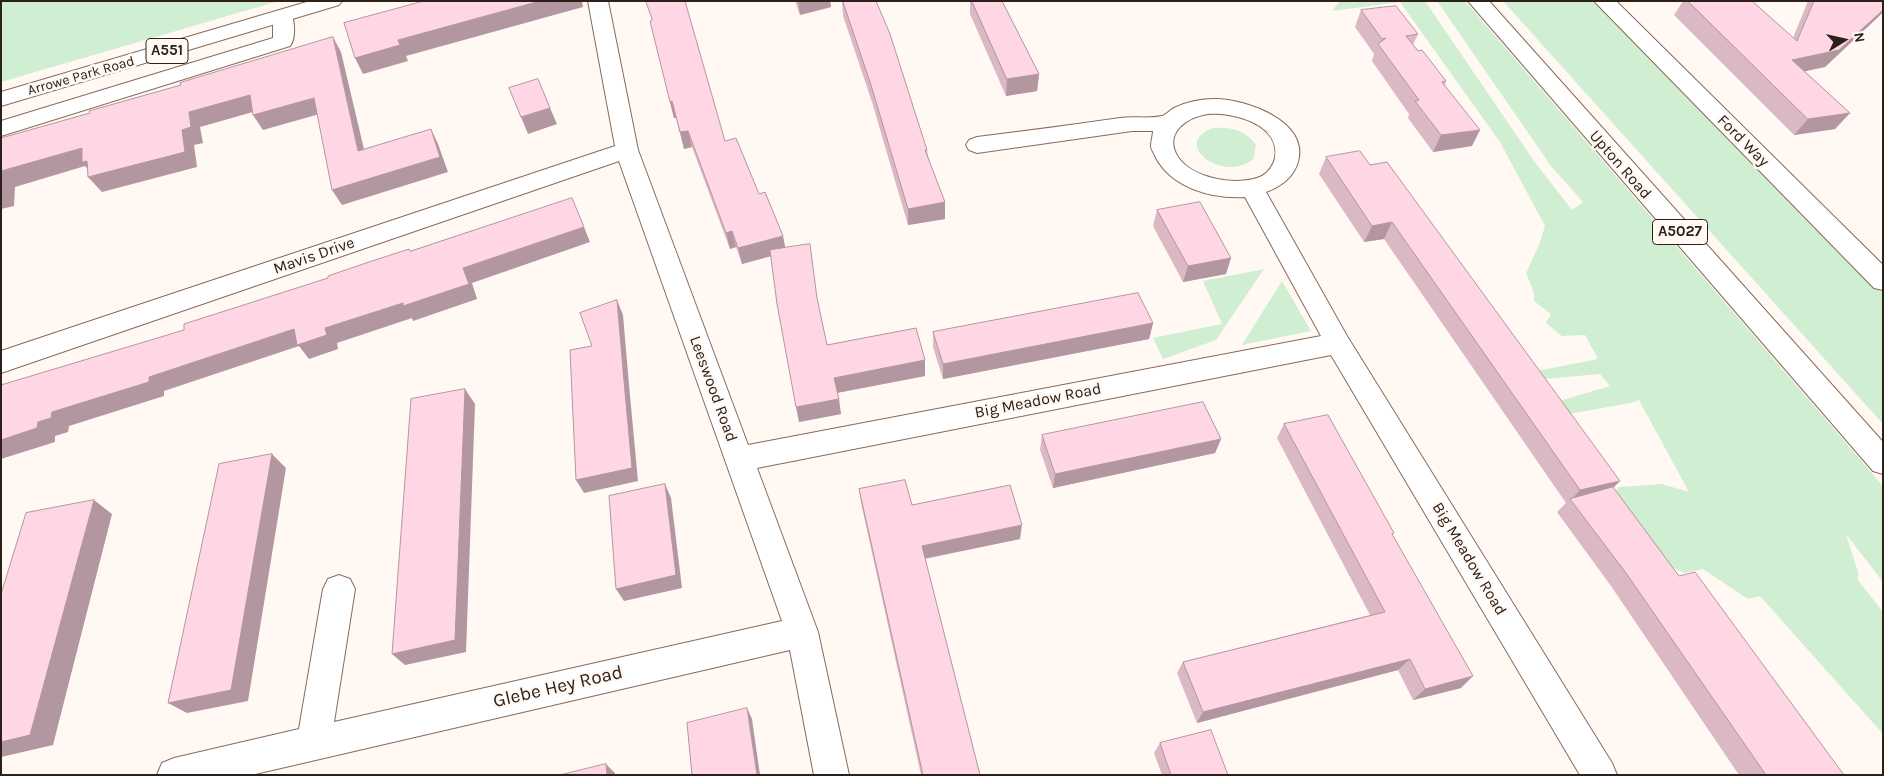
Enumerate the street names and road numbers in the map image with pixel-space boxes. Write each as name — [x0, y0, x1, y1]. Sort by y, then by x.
road number: A551 — [146, 38, 188, 64]
street label: Arrowe Park Road — [26, 53, 136, 99]
street label: Ford Way — [1713, 111, 1773, 171]
street label: Upton Road — [1585, 127, 1655, 203]
road number: A5027 — [1652, 220, 1708, 244]
street label: Mavis Drive — [271, 233, 357, 279]
street label: Leeswood Road — [685, 333, 741, 445]
street label: Big Meadow Road — [973, 379, 1103, 423]
street label: Big Meadow Road — [1428, 499, 1510, 619]
street label: Glebe Hey Road — [491, 661, 625, 713]

